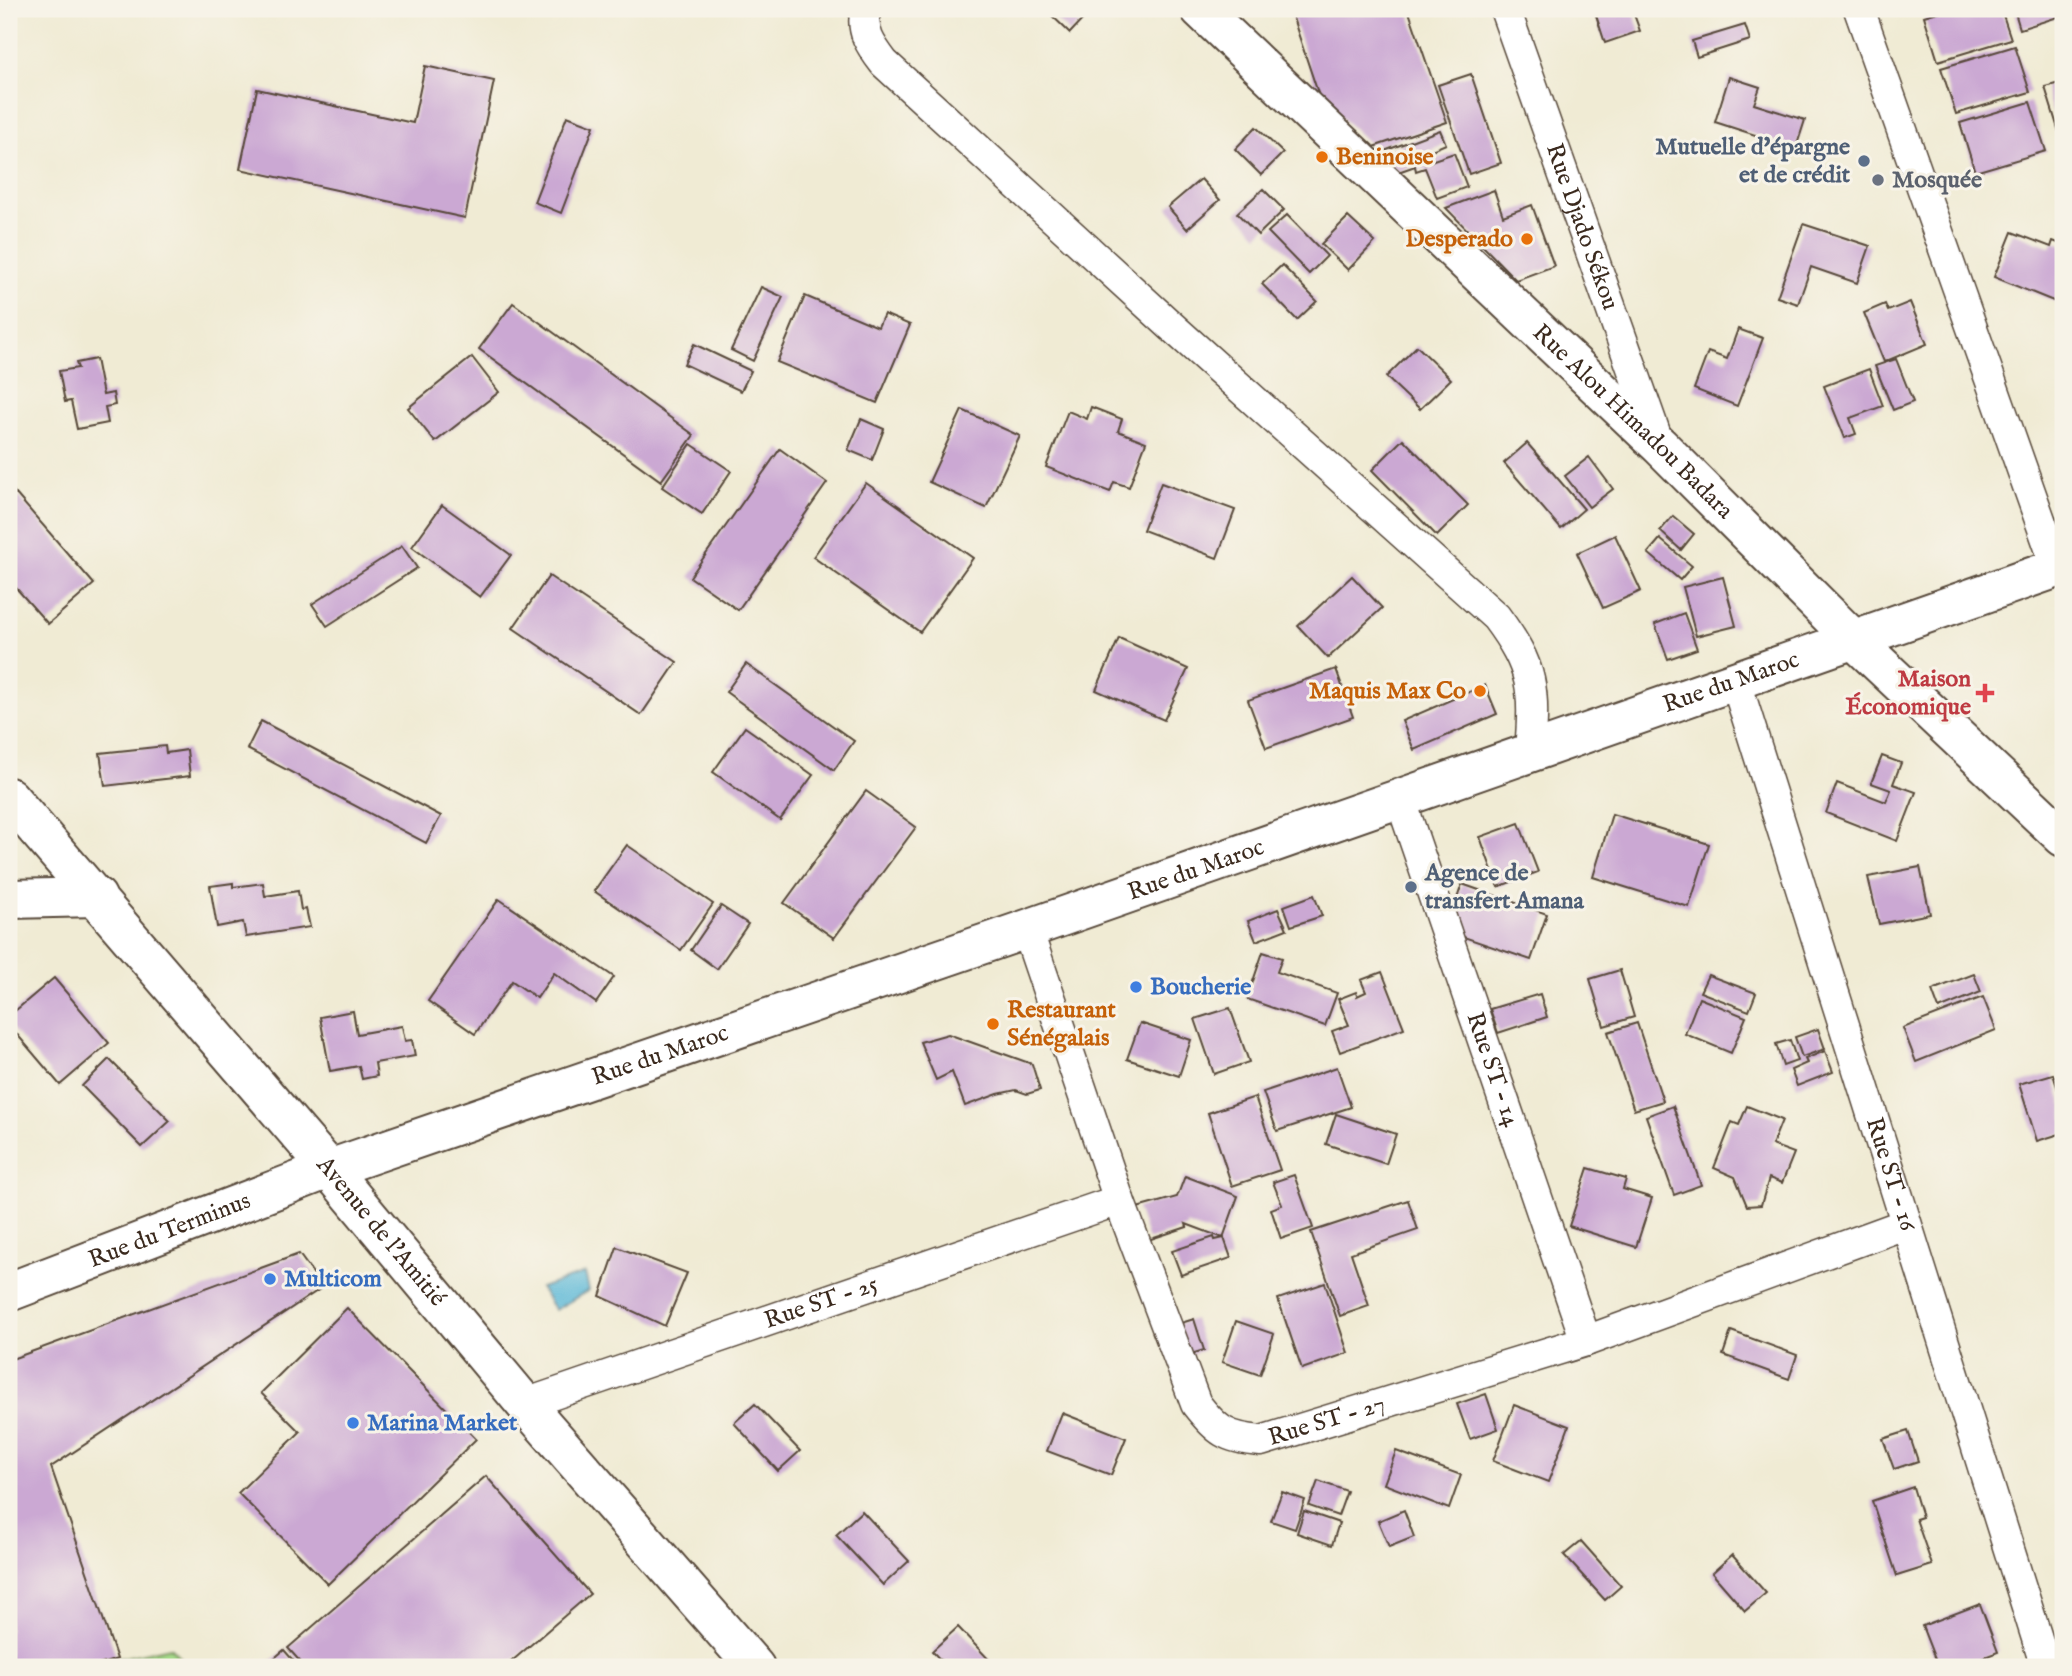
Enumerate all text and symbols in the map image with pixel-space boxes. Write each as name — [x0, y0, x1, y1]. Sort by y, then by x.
place label: Mutuelle d'épargne et de crédit — [1655, 132, 1851, 191]
street label: Rue Djado Sékou — [1538, 139, 1626, 314]
place label: Beninoise — [1336, 142, 1434, 173]
marker: Beninoise — [1314, 149, 1330, 165]
marker: Mutuelle d'épargne et de crédit — [1856, 153, 1872, 169]
place label: Mosquée — [1892, 165, 1982, 196]
marker: Mosquée — [1870, 172, 1886, 188]
place label: Desperado — [1405, 224, 1513, 255]
marker: Desperado — [1519, 231, 1535, 247]
street label: Rue Alou Himadou Badara — [1526, 317, 1740, 526]
street label: Rue du Maroc — [1659, 644, 1803, 720]
place label: Maison Économique — [1845, 664, 1971, 723]
place label: Maquis Max Co — [1309, 676, 1466, 707]
marker: Maquis Max Co — [1472, 683, 1488, 699]
marker: Maison Économique — [1977, 685, 1993, 701]
street label: Rue du Maroc — [1124, 832, 1268, 908]
place label: Agence de transfert Amana — [1424, 858, 1584, 917]
marker: Agence de transfert Amana — [1403, 879, 1419, 895]
place label: Boucherie — [1150, 972, 1251, 1003]
marker: Boucherie — [1128, 979, 1144, 995]
place label: Restaurant Sénégalais — [1007, 995, 1117, 1054]
street label: Rue ST - 14 — [1459, 1008, 1527, 1131]
marker: Restaurant Sénégalais — [985, 1016, 1001, 1032]
street label: Rue du Maroc — [588, 1017, 733, 1093]
street label: Rue ST - 16 — [1858, 1114, 1924, 1236]
street label: Avenue de l'Amitié — [309, 1149, 453, 1313]
street label: Rue du Terminus — [84, 1185, 255, 1275]
place label: Multicom — [284, 1264, 382, 1295]
street label: Rue ST - 25 — [760, 1268, 882, 1336]
marker: Multicom — [262, 1271, 278, 1287]
street label: Rue ST - 27 — [1264, 1388, 1389, 1453]
place label: Marina Market — [367, 1408, 518, 1439]
marker: Marina Market — [345, 1415, 361, 1431]

